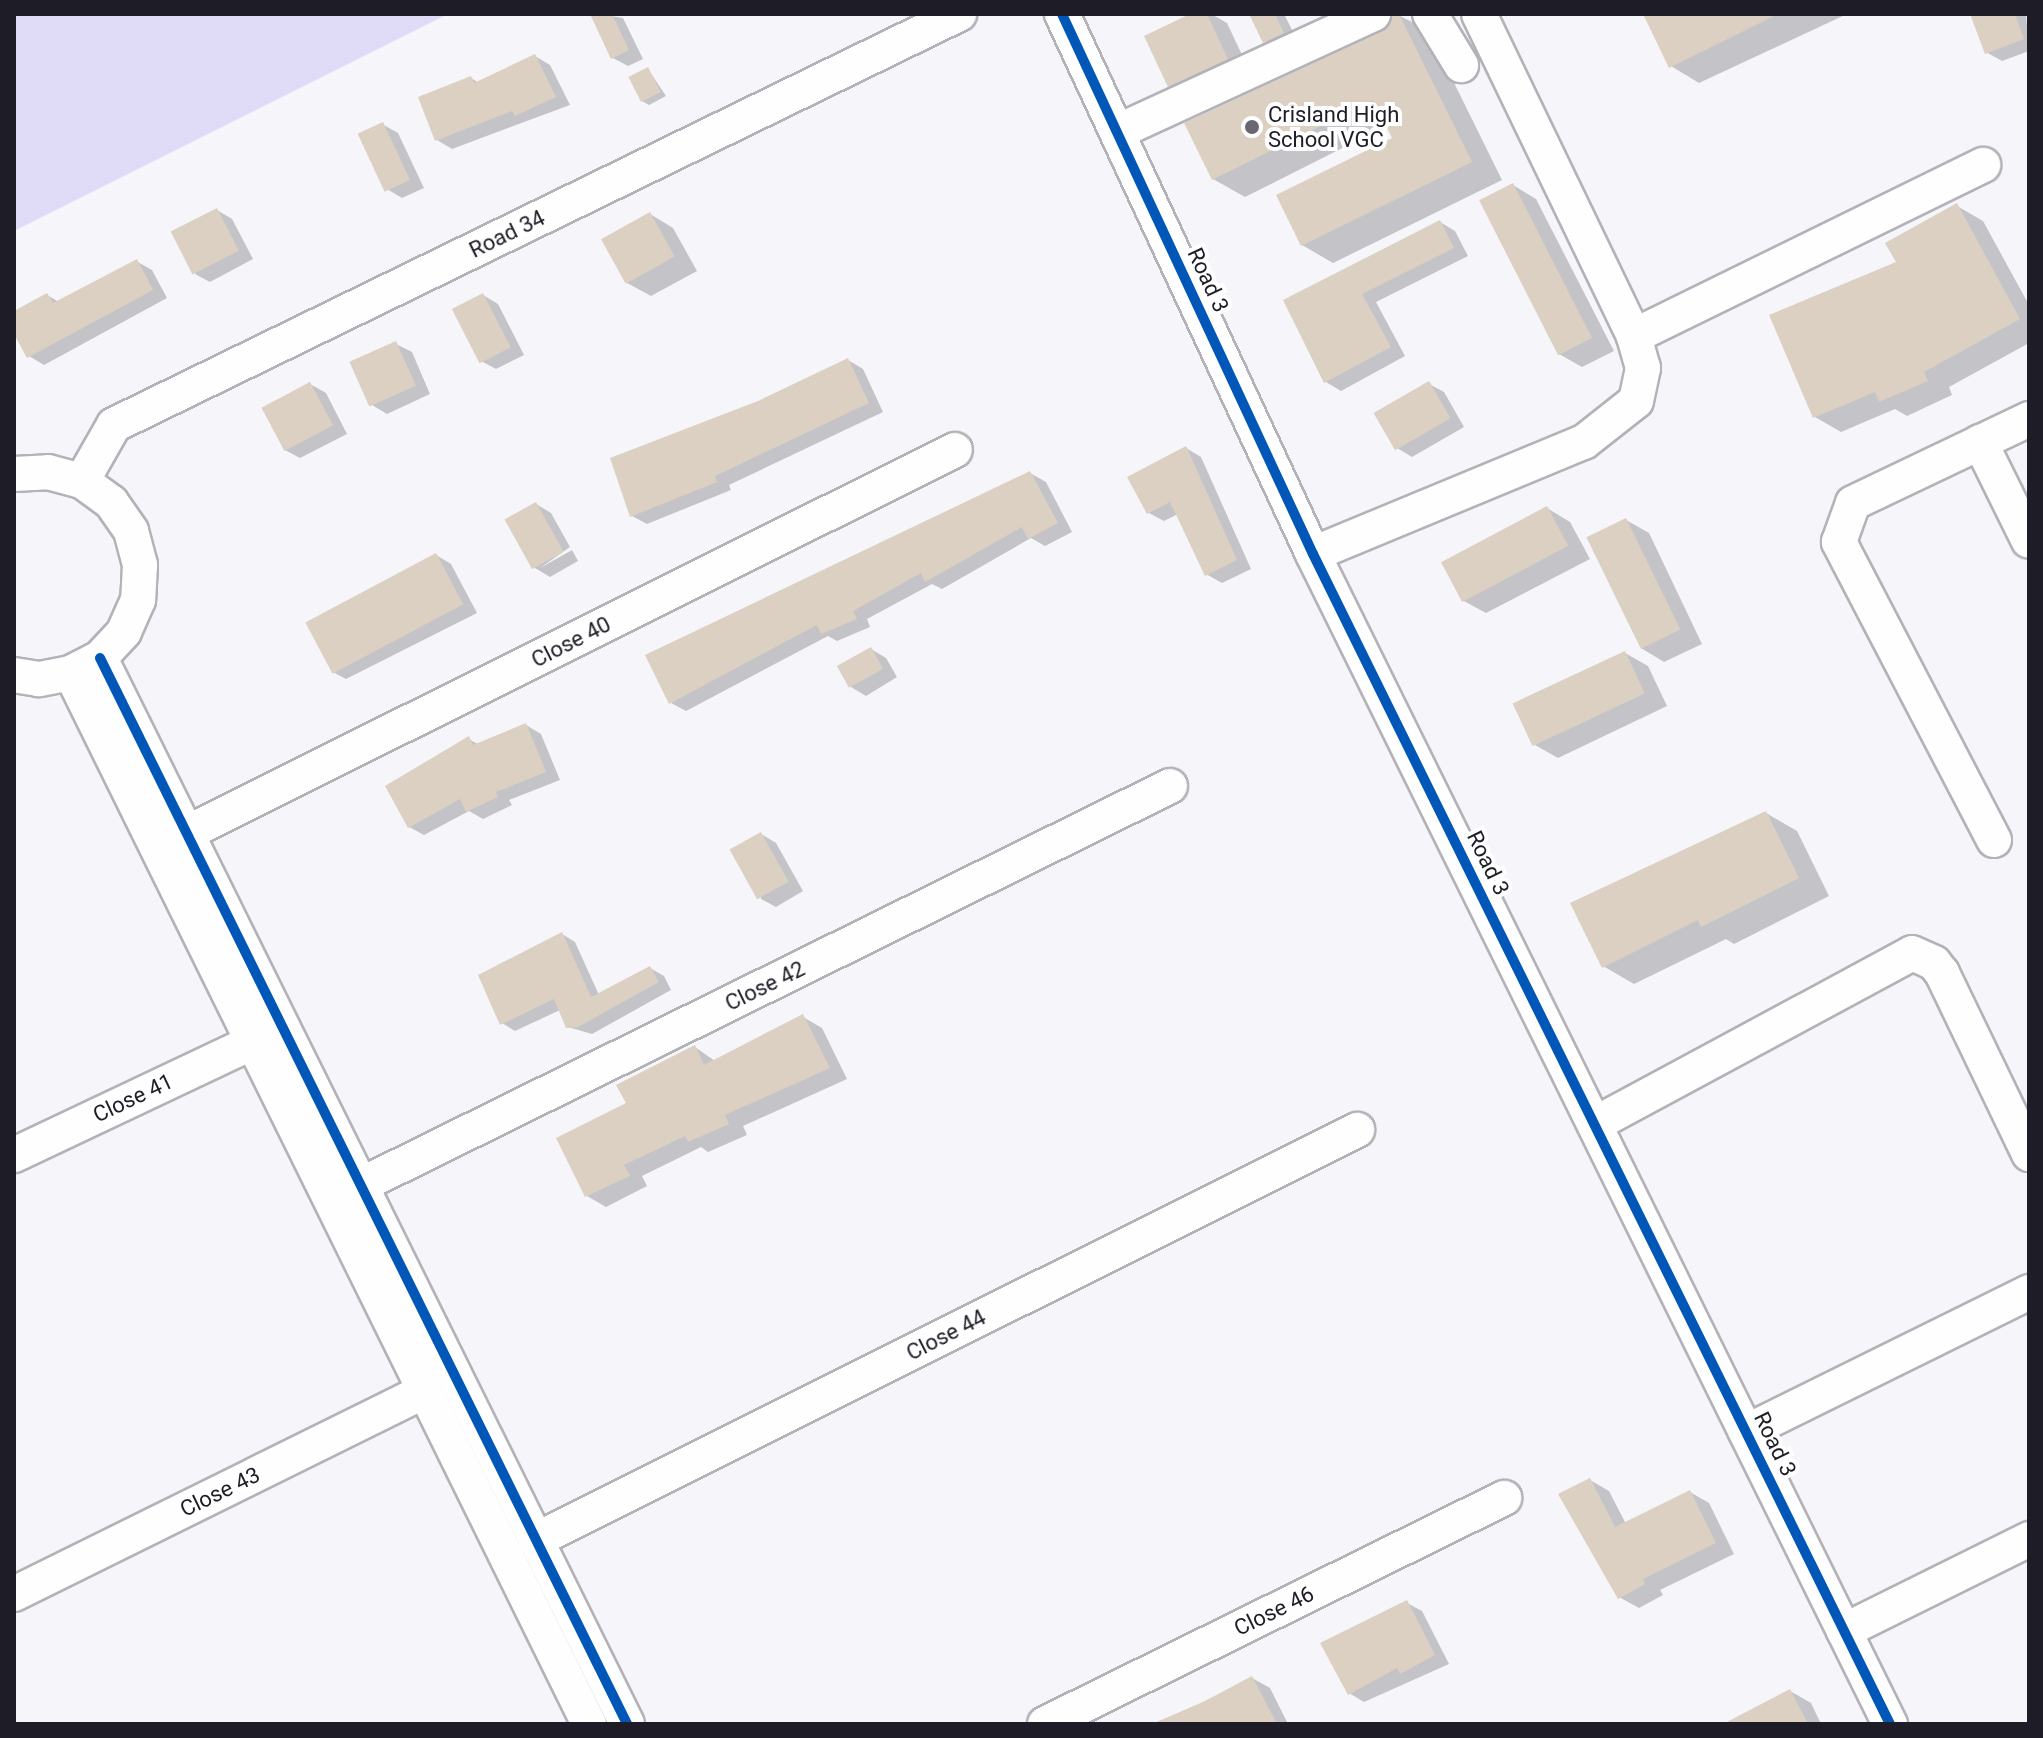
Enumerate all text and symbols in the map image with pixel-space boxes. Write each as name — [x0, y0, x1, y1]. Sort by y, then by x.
place label: Crisland High School VGC — [1268, 101, 1399, 152]
marker: Crisland High School VGC — [1243, 118, 1261, 136]
street label: Road 34 — [465, 204, 549, 264]
street label: Road 3 — [1182, 243, 1234, 317]
street label: Close 40 — [527, 611, 615, 673]
street label: Road 3 — [1461, 827, 1515, 899]
street label: Close 42 — [721, 955, 809, 1017]
street label: Close 41 — [89, 1068, 177, 1128]
street label: Close 44 — [902, 1304, 990, 1366]
street label: Road 3 — [1748, 1408, 1802, 1480]
street label: Close 43 — [176, 1461, 264, 1523]
street label: Close 46 — [1230, 1580, 1318, 1642]

